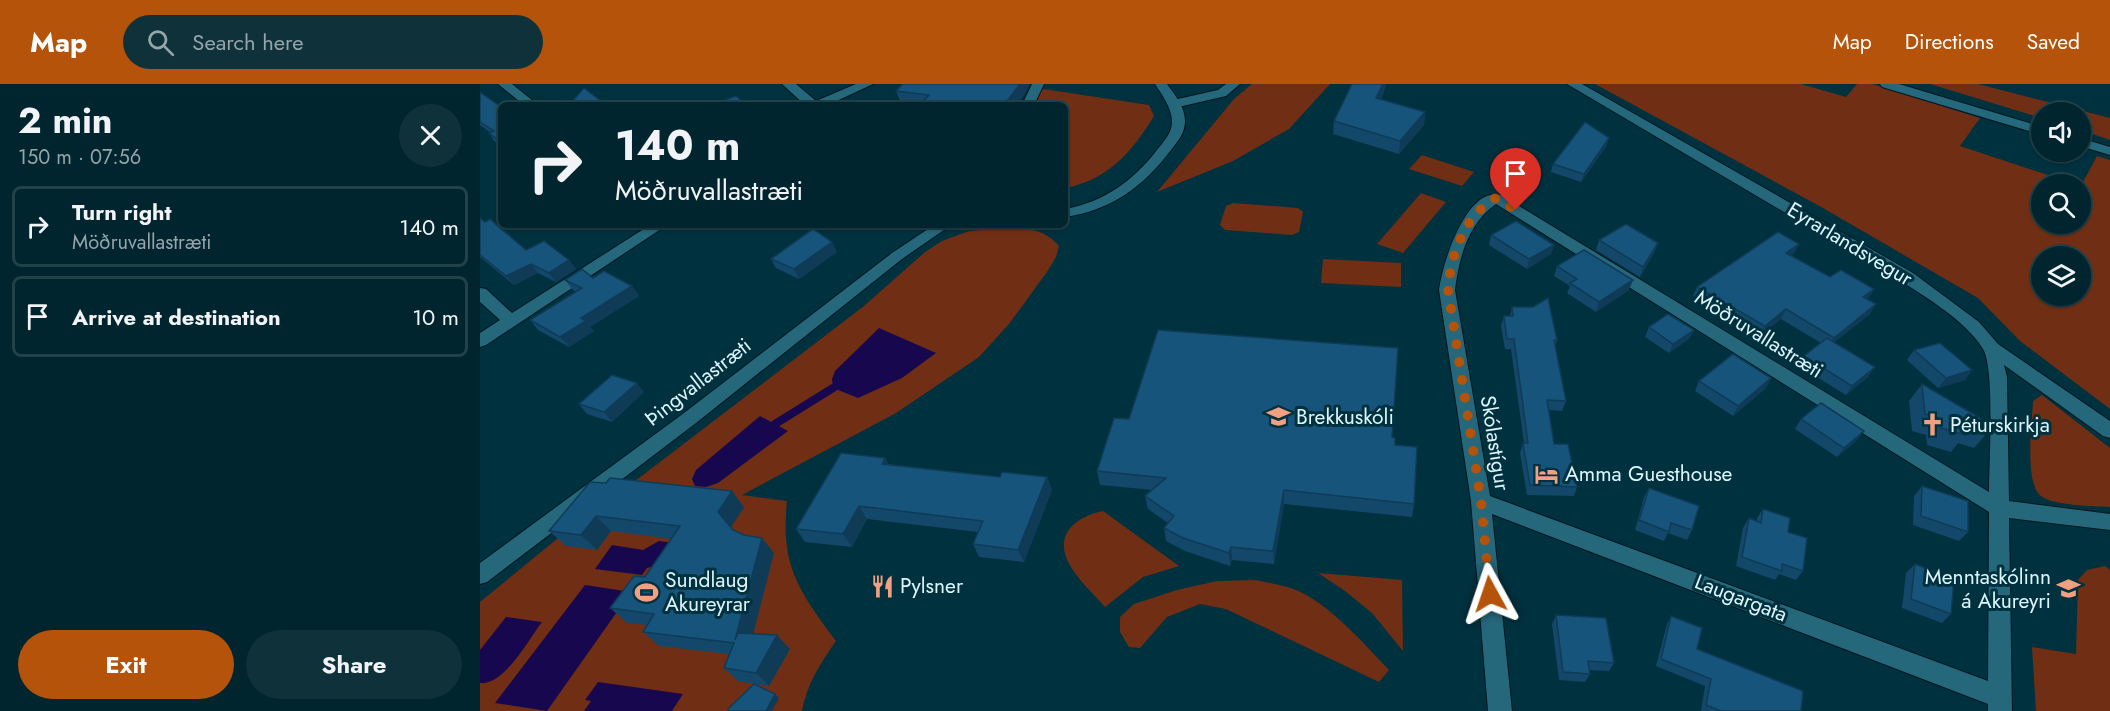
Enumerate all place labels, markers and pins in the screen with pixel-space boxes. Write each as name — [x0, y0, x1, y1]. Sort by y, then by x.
pin — [1490, 148, 1541, 210]
place label: Brekkuskóli — [1296, 402, 1394, 432]
school or university icon: Brekkuskóli — [1265, 404, 1291, 430]
place label: Péturskirkja — [1950, 410, 2050, 440]
church icon: Péturskirkja — [1919, 412, 1945, 438]
place label: Amma Guesthouse — [1565, 459, 1733, 489]
hotel icon: Amma Guesthouse — [1534, 461, 1560, 487]
place label: Menntaskólinn á Akureyri — [1925, 562, 2051, 616]
place label: Sundlaug Akureyrar — [665, 565, 751, 619]
place label: Pylsner — [900, 571, 964, 601]
restaurant icon: Pylsner — [869, 573, 895, 599]
school or university icon: Menntaskólinn á Akureyri — [2056, 576, 2082, 602]
sports icon: Sundlaug Akureyrar — [634, 579, 660, 605]

